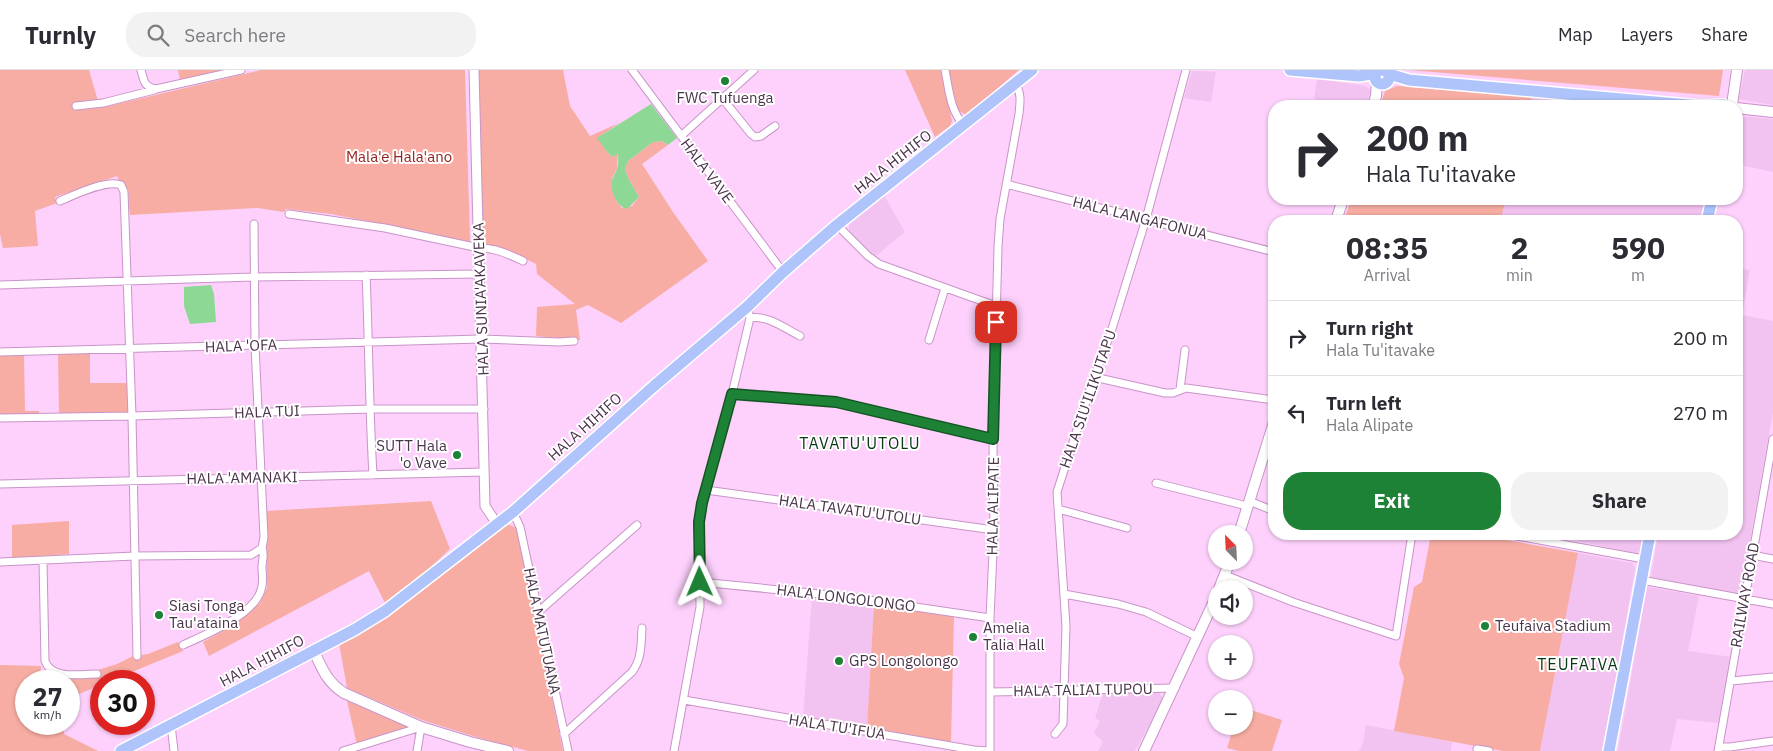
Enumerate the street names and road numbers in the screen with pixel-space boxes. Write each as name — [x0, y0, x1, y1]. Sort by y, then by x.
street label: HALA HIHIFO — [850, 125, 935, 198]
street label: HALA VAVE — [677, 134, 738, 207]
street label: HALA LANGAFONUA — [1071, 192, 1210, 244]
street label: HALA SUNIA'AKAVEKA — [468, 222, 493, 376]
street label: HALA SIU'ILIKUTAPU — [1055, 327, 1120, 471]
street label: HALA 'OFA — [204, 335, 278, 356]
street label: HALA HIHIFO — [544, 388, 626, 465]
street label: HALA TUI — [234, 401, 300, 422]
street label: HALA ALIPATE — [982, 456, 1003, 555]
street label: HALA 'AMANAKI — [186, 467, 298, 488]
street label: HALA TAVATU'UTOLU — [778, 490, 923, 529]
street label: RAILWAY ROAD — [1726, 541, 1763, 649]
street label: HALA MATUTUANA — [520, 566, 565, 696]
street label: HALA LONGOLONGO — [775, 580, 917, 615]
street label: HALA HIHIFO — [216, 630, 307, 691]
street label: HALA TALIAI TUPOU — [1013, 679, 1153, 700]
street label: HALA TU'IFUA — [787, 709, 887, 744]

